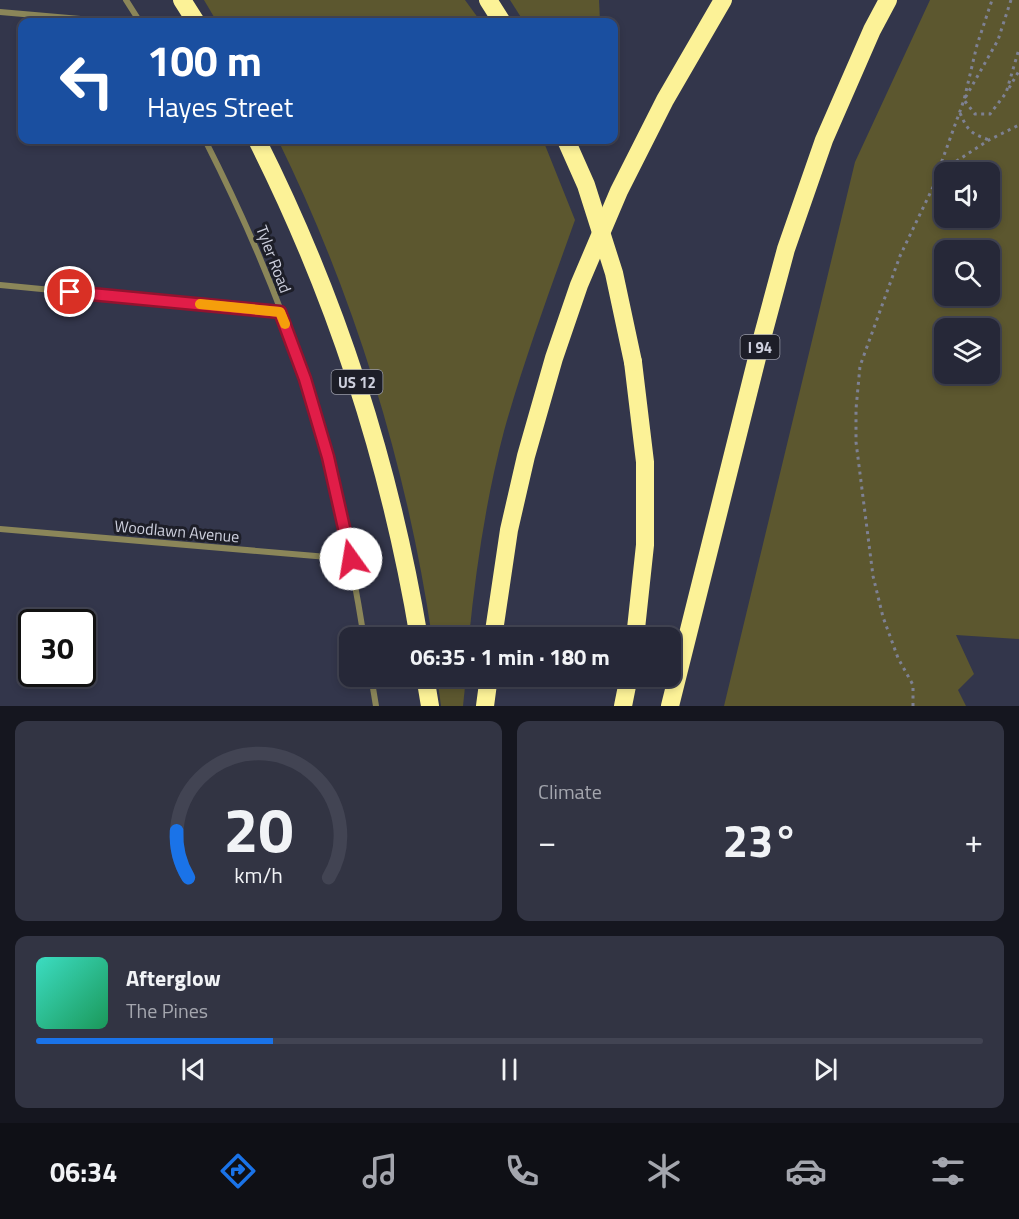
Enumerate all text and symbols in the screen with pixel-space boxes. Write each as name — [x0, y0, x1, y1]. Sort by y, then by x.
text: 100 m — [147, 28, 262, 92]
icon: left — [48, 42, 126, 120]
text: Hayes Street — [147, 86, 293, 127]
map controls — [934, 162, 1000, 384]
button: sound — [934, 162, 1000, 228]
street label: Tyler Road — [250, 222, 298, 296]
button: search — [934, 240, 1000, 306]
pin — [44, 266, 95, 317]
icon: arrive — [53, 275, 86, 308]
button: layers — [934, 318, 1000, 384]
road number: I 94 — [740, 335, 780, 359]
road number: US 12 — [332, 370, 382, 394]
street label: Woodlawn Avenue — [114, 514, 240, 548]
position arrow — [319, 527, 383, 591]
speed limit sign: 30 — [18, 609, 96, 687]
text: 06:35 · 1 min · 180 m — [410, 640, 610, 674]
text: Climate — [538, 776, 602, 807]
text: 20 — [224, 781, 293, 876]
text: 23° — [723, 806, 798, 874]
text: − — [538, 816, 556, 866]
text: + — [965, 816, 983, 866]
text: km/h — [234, 859, 283, 891]
text: Afterglow — [126, 961, 221, 995]
text: The Pines — [126, 995, 208, 1026]
icon: previous — [177, 1053, 210, 1086]
icon: pause — [493, 1053, 526, 1086]
icon: next — [809, 1053, 842, 1086]
icon: directions — [217, 1150, 259, 1192]
icon: music — [359, 1150, 401, 1192]
icon: phone — [501, 1150, 543, 1192]
icon: climate — [643, 1150, 685, 1192]
icon: car — [785, 1150, 827, 1192]
icon: filters — [927, 1150, 969, 1192]
text: 06:34 — [50, 1151, 117, 1192]

